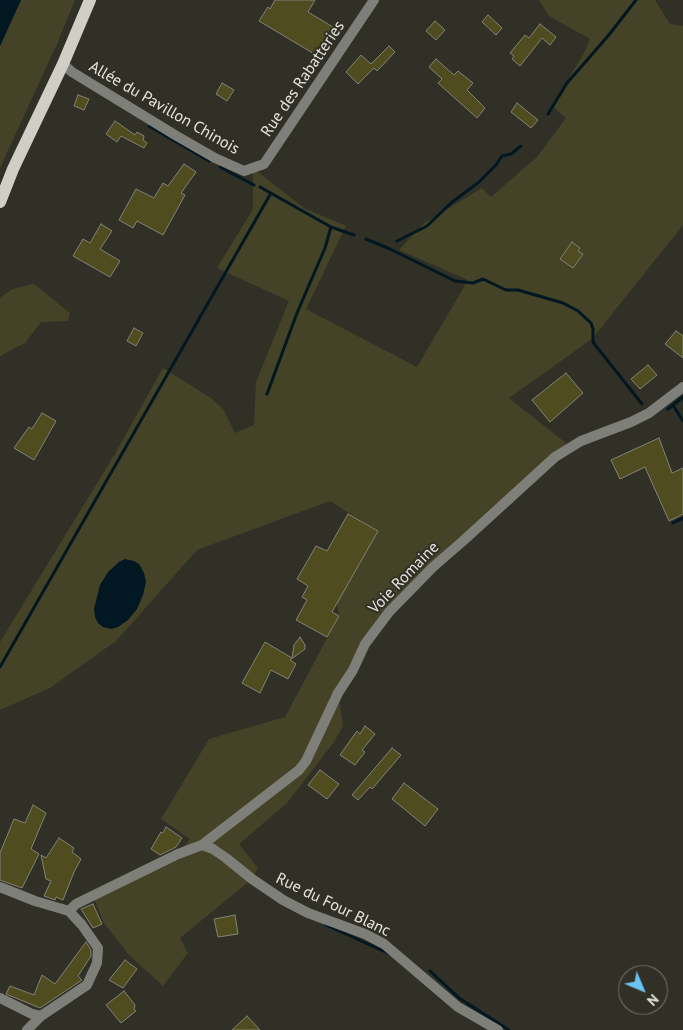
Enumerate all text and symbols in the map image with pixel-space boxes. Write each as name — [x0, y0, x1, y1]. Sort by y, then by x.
street label: Rue des Rabatteries — [257, 18, 349, 140]
street label: Allée du Pavillon Chinois — [85, 57, 243, 159]
street label: Voie Romaine — [365, 538, 443, 618]
street label: Rue du Four Blanc — [273, 869, 393, 941]
north arrow — [618, 965, 668, 1015]
text: N — [643, 990, 663, 1010]

